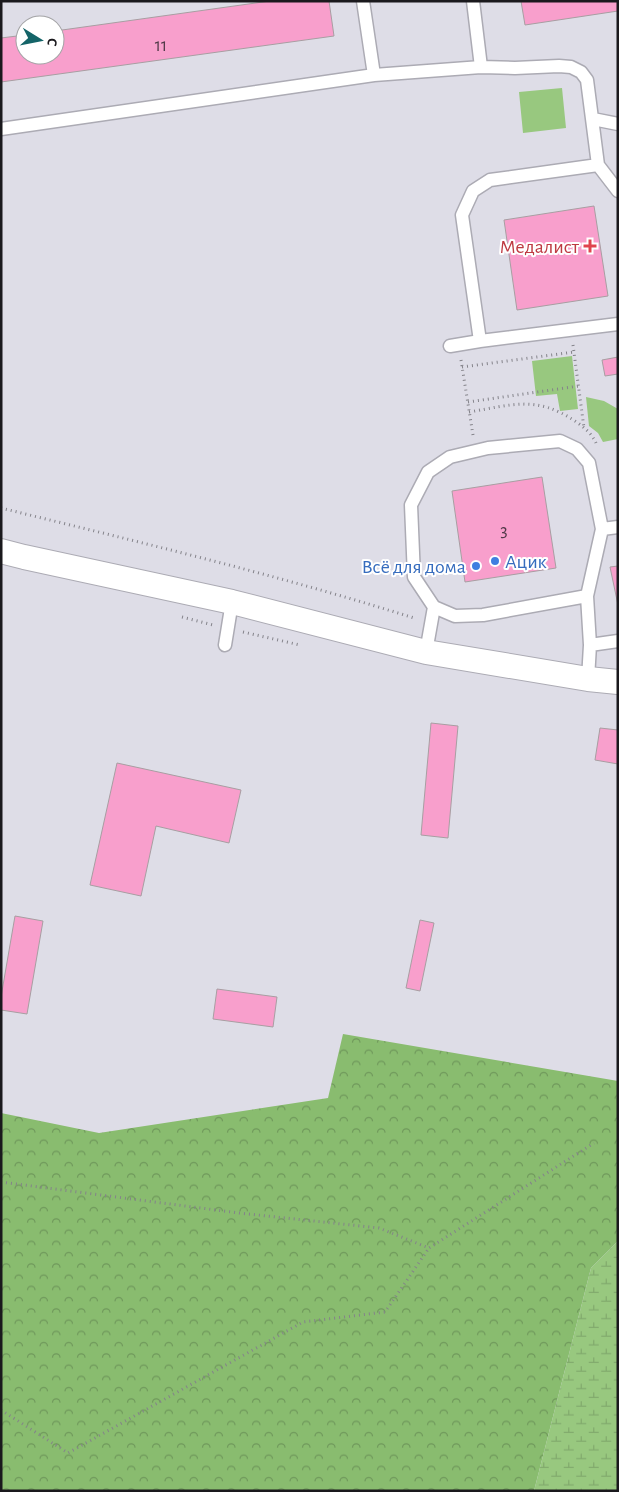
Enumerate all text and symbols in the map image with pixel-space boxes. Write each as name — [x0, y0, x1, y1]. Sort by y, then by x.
north arrow — [15, 15, 65, 65]
text: С — [44, 37, 59, 47]
house number: 11 — [155, 37, 167, 55]
place label: Медалист — [500, 237, 580, 257]
marker: Медалист — [583, 239, 597, 253]
house number: 3 — [500, 522, 508, 540]
place label: Ацик — [505, 552, 547, 572]
marker: Ацик — [489, 555, 501, 567]
place label: Всё для дома — [361, 557, 466, 577]
marker: Всё для дома — [470, 560, 482, 572]

